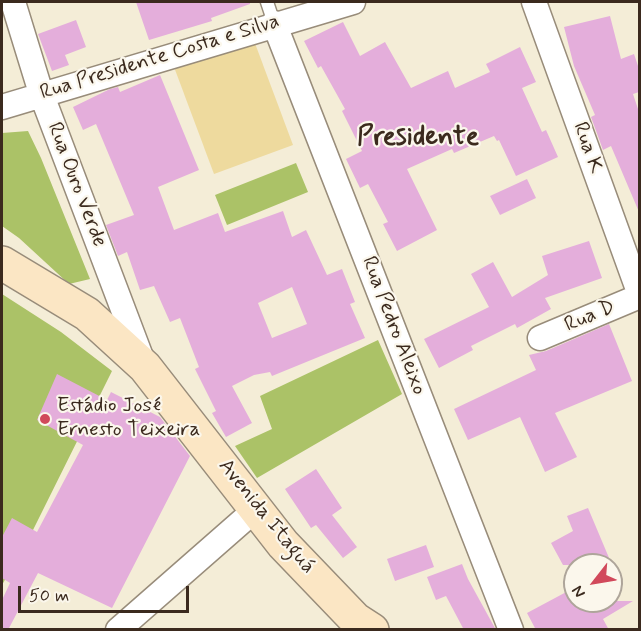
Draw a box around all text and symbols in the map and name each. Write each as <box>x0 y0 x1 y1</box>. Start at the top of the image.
street label: Rua Presidente Costa e Silva <box>37 10 283 106</box>
street label: Rua Ouro Verde <box>41 119 111 251</box>
street label: Rua K <box>566 119 608 177</box>
district label: Presidente <box>357 122 479 154</box>
street label: Rua Pedro Aleixo <box>355 253 431 399</box>
street label: Rua D <box>561 295 619 339</box>
place label: Estádio José Ernesto Teixeira <box>57 394 200 444</box>
marker: Estádio José Ernesto Teixeira <box>38 412 52 426</box>
street label: Avenida Itaguá <box>212 455 320 579</box>
north arrow <box>563 553 623 613</box>
scale bar <box>21 574 192 612</box>
text: N <box>567 582 591 601</box>
text: 50 m <box>29 584 69 608</box>

